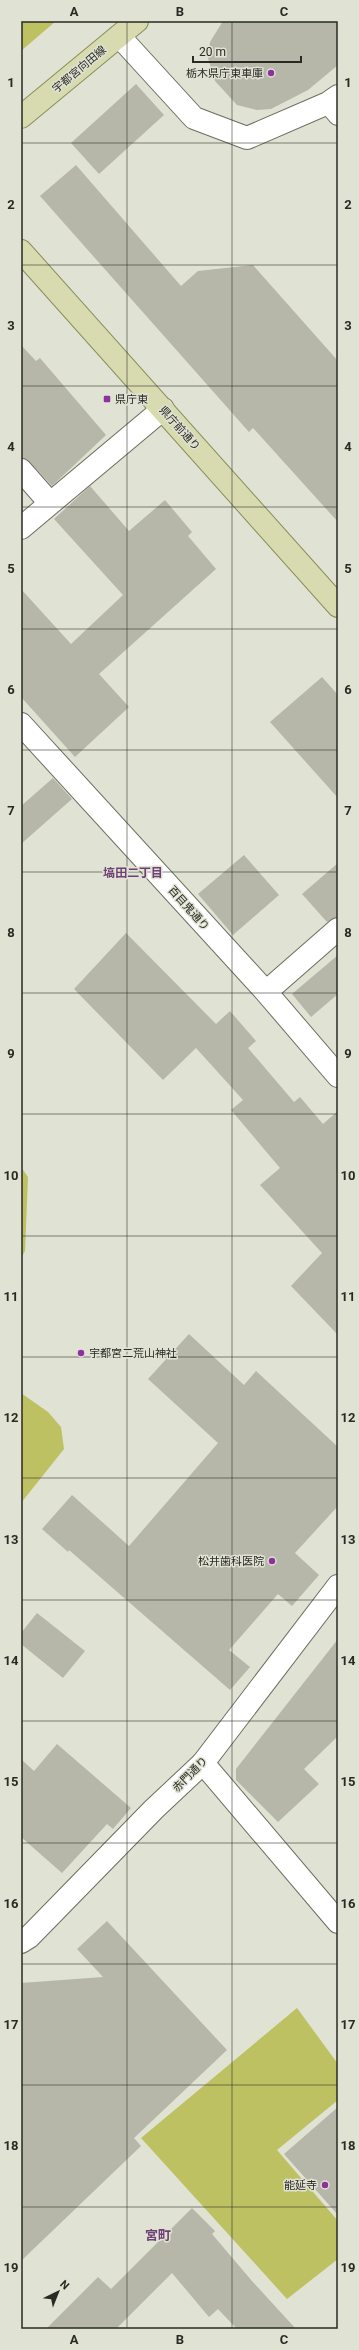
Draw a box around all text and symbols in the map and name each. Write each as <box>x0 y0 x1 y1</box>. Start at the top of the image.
text: A <box>70 4 79 19</box>
text: B <box>176 4 184 19</box>
text: C <box>280 4 289 19</box>
scale bar <box>193 38 301 64</box>
street label: 宇都宮向田線 <box>50 43 109 96</box>
text: 20 m <box>199 45 226 59</box>
place label: 栃木県庁東車庫 <box>186 67 263 80</box>
marker: 栃木県庁東車庫 <box>266 68 276 78</box>
text: 1 <box>7 75 15 90</box>
text: 1 <box>344 75 352 90</box>
text: 2 <box>7 197 15 212</box>
text: 2 <box>344 197 352 212</box>
text: 3 <box>7 318 15 333</box>
text: 3 <box>344 318 352 333</box>
place label: 県庁東 <box>115 393 148 406</box>
marker: 県庁東 <box>102 394 112 404</box>
street label: 県庁前通り <box>156 404 203 453</box>
text: 4 <box>7 439 15 454</box>
text: 4 <box>344 439 352 454</box>
text: 5 <box>7 561 15 576</box>
text: 5 <box>344 561 352 576</box>
text: 6 <box>7 682 15 697</box>
text: 6 <box>344 682 352 697</box>
text: 7 <box>7 803 15 818</box>
text: 7 <box>344 803 352 818</box>
district label: 塙田二丁目 <box>103 866 163 880</box>
street label: 百目鬼通り <box>165 884 212 933</box>
text: 8 <box>7 925 15 940</box>
text: 8 <box>344 925 352 940</box>
text: 9 <box>7 1046 15 1061</box>
text: 9 <box>344 1046 352 1061</box>
text: 10 <box>4 1168 18 1183</box>
text: 10 <box>341 1168 355 1183</box>
text: 11 <box>4 1289 18 1304</box>
text: 11 <box>341 1289 355 1304</box>
place label: 宇都宮二荒山神社 <box>89 1347 177 1360</box>
marker: 宇都宮二荒山神社 <box>76 1348 86 1358</box>
text: 12 <box>4 1410 18 1425</box>
text: 12 <box>341 1410 355 1425</box>
text: 13 <box>4 1532 18 1547</box>
text: 13 <box>341 1532 355 1547</box>
place label: 松井歯科医院 <box>198 1555 264 1568</box>
marker: 松井歯科医院 <box>267 1556 277 1566</box>
text: 14 <box>4 1653 19 1668</box>
text: 14 <box>341 1653 356 1668</box>
street label: 赤門通り <box>170 1754 211 1795</box>
text: 15 <box>4 1774 18 1789</box>
text: 15 <box>341 1774 355 1789</box>
text: 16 <box>4 1896 19 1911</box>
text: 16 <box>341 1896 356 1911</box>
text: 17 <box>4 2017 18 2032</box>
text: 17 <box>341 2017 355 2032</box>
text: 18 <box>4 2138 18 2153</box>
text: 18 <box>341 2138 355 2153</box>
place label: 能延寺 <box>284 2179 317 2192</box>
marker: 能延寺 <box>320 2180 330 2190</box>
district label: 宮町 <box>145 2228 171 2243</box>
text: 19 <box>4 2260 18 2275</box>
text: 19 <box>341 2260 355 2275</box>
north arrow <box>38 2272 78 2312</box>
text: N <box>57 2278 72 2293</box>
text: A <box>70 2332 79 2347</box>
text: B <box>176 2332 184 2347</box>
text: C <box>280 2332 289 2347</box>

